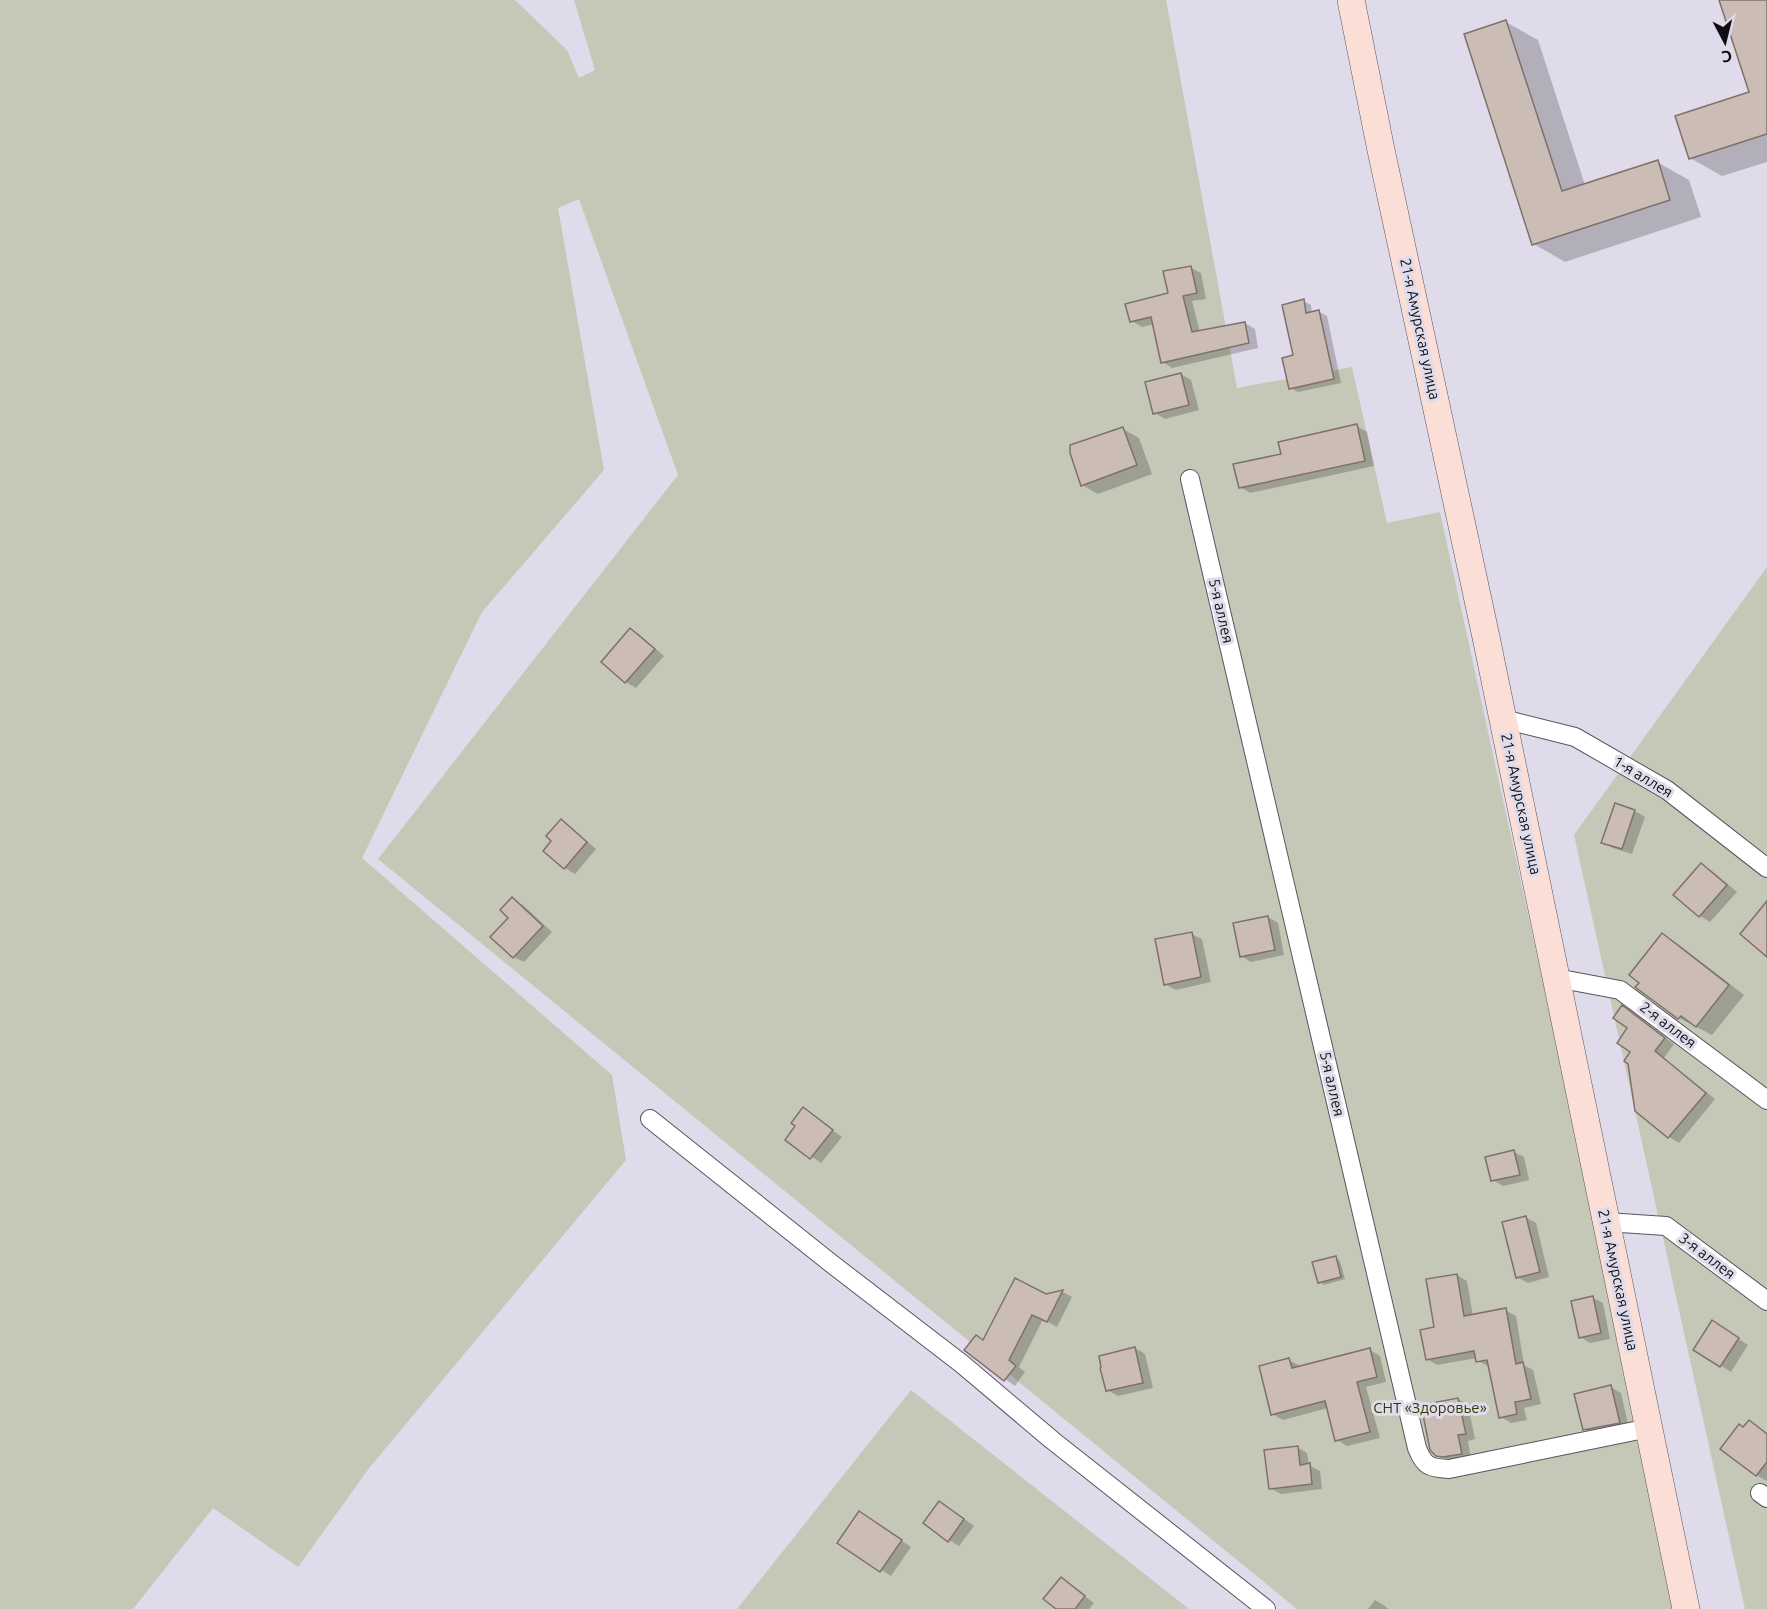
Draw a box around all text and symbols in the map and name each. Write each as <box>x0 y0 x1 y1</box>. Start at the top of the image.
north arrow <box>1695 12 1755 72</box>
text: С <box>1721 47 1733 66</box>
street label: 21-я Амурская улица <box>1397 257 1444 401</box>
street label: 5-я аллея <box>1206 577 1237 645</box>
street label: 21-я Амурская улица <box>1498 732 1545 876</box>
street label: 1-я аллея <box>1611 752 1676 801</box>
street label: 2-я аллея <box>1637 998 1700 1051</box>
street label: 5-я аллея <box>1317 1050 1348 1118</box>
street label: 21-я Амурская улица <box>1595 1208 1642 1352</box>
street label: 3-я аллея <box>1676 1229 1739 1282</box>
park label: СНТ «Здоровье» <box>1373 1399 1487 1416</box>

